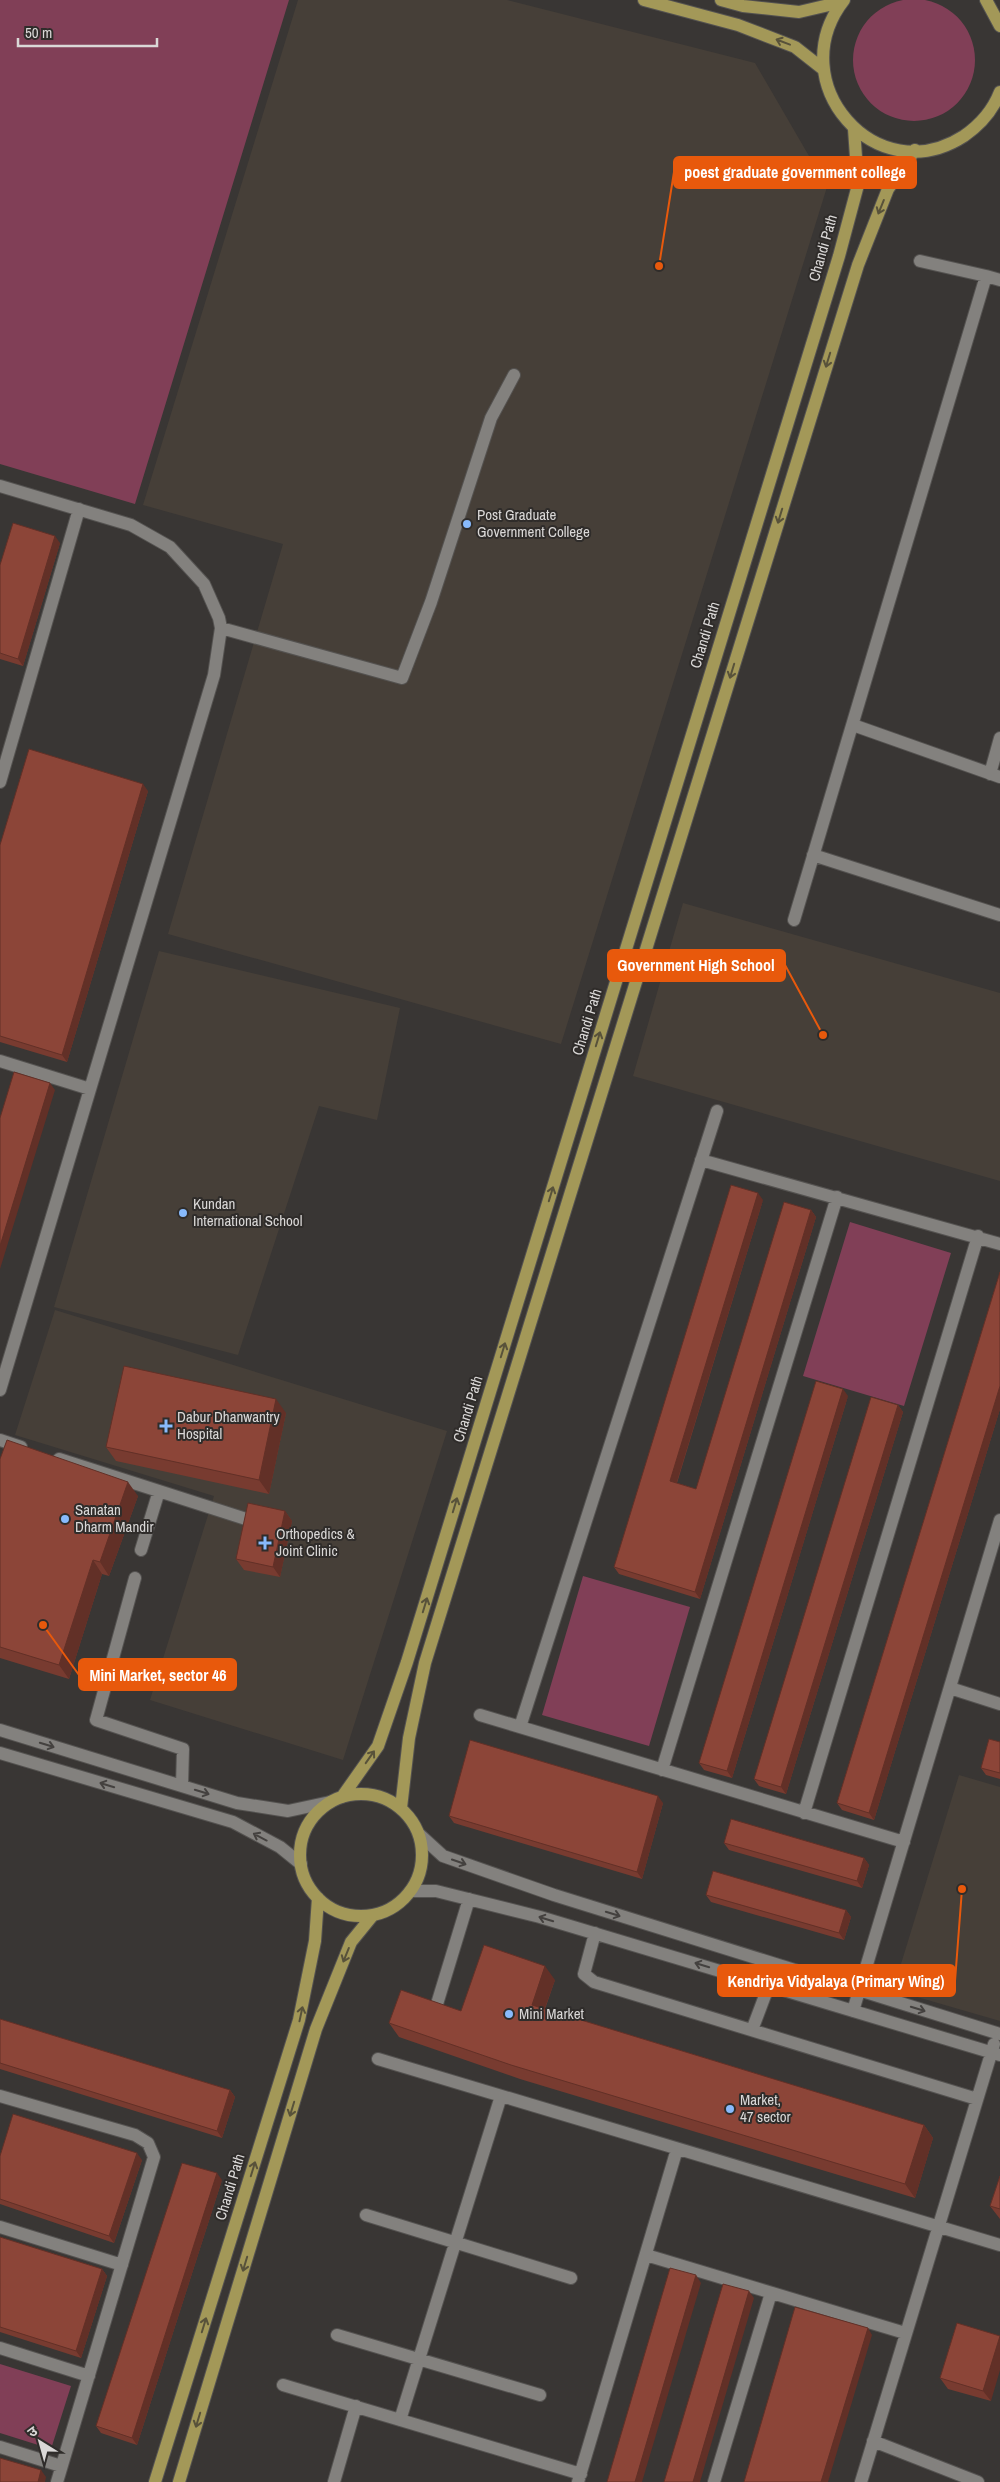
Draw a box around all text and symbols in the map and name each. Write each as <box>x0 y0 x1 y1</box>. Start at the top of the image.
scale bar <box>18 15 156 47</box>
text: 50 m <box>25 22 52 43</box>
one-way arrow <box>776 37 791 46</box>
callout: poest graduate government college <box>674 157 916 188</box>
text: poest graduate government college <box>684 161 906 183</box>
one-way arrow <box>876 199 886 214</box>
street label: Chandi Path <box>803 212 842 284</box>
one-way arrow <box>823 352 833 368</box>
place label: Post Graduate Government College <box>477 504 590 542</box>
one-way arrow <box>775 507 785 523</box>
marker: Post Graduate Government College <box>461 518 473 530</box>
street label: Chandi Path <box>684 599 725 671</box>
one-way arrow <box>727 663 737 679</box>
callout: Government High School <box>608 950 785 981</box>
text: Government High School <box>617 954 775 976</box>
street label: Chandi Path <box>566 986 607 1058</box>
one-way arrow <box>594 1031 604 1047</box>
one-way arrow <box>546 1187 556 1203</box>
place label: Kundan International School <box>193 1193 302 1231</box>
marker: Kundan International School <box>177 1207 189 1219</box>
one-way arrow <box>499 1342 508 1358</box>
street label: Chandi Path <box>447 1373 488 1445</box>
place label: Dabur Dhanwantry Hospital <box>177 1406 280 1444</box>
marker: Dabur Dhanwantry Hospital <box>159 1419 173 1433</box>
one-way arrow <box>451 1497 461 1513</box>
place label: Sanatan Dharm Mandir <box>75 1499 154 1537</box>
marker: Sanatan Dharm Mandir <box>59 1513 71 1525</box>
place label: Orthopedics & Joint Clinic <box>276 1523 355 1561</box>
marker: Orthopedics & Joint Clinic <box>258 1536 272 1550</box>
one-way arrow <box>420 1597 430 1613</box>
callout: Mini Market, sector 46 <box>79 1659 236 1690</box>
text: Mini Market, sector 46 <box>89 1664 227 1686</box>
one-way arrow <box>38 1740 54 1750</box>
one-way arrow <box>365 1750 375 1764</box>
one-way arrow <box>99 1779 115 1789</box>
one-way arrow <box>194 1788 210 1798</box>
one-way arrow <box>254 1831 268 1841</box>
one-way arrow <box>451 1858 466 1867</box>
one-way arrow <box>605 1909 621 1919</box>
one-way arrow <box>539 1913 555 1923</box>
one-way arrow <box>341 1947 350 1962</box>
one-way arrow <box>694 1960 710 1970</box>
callout: Kendriya Vidyalaya (Primary Wing) <box>718 1965 955 1996</box>
text: Kendriya Vidyalaya (Primary Wing) <box>728 1970 944 1992</box>
place label: Mini Market <box>519 2003 585 2024</box>
one-way arrow <box>910 2005 926 2014</box>
one-way arrow <box>296 2007 306 2023</box>
marker: Mini Market <box>503 2008 515 2020</box>
place label: Market, 47 sector <box>740 2089 791 2127</box>
one-way arrow <box>287 2100 297 2116</box>
marker: Market, 47 sector <box>724 2103 736 2115</box>
street label: Chandi Path <box>209 2151 250 2223</box>
one-way arrow <box>248 2162 258 2178</box>
one-way arrow <box>240 2256 250 2272</box>
one-way arrow <box>200 2317 210 2333</box>
one-way arrow <box>193 2411 203 2427</box>
north arrow <box>15 2417 65 2467</box>
text: उ <box>23 2421 42 2441</box>

